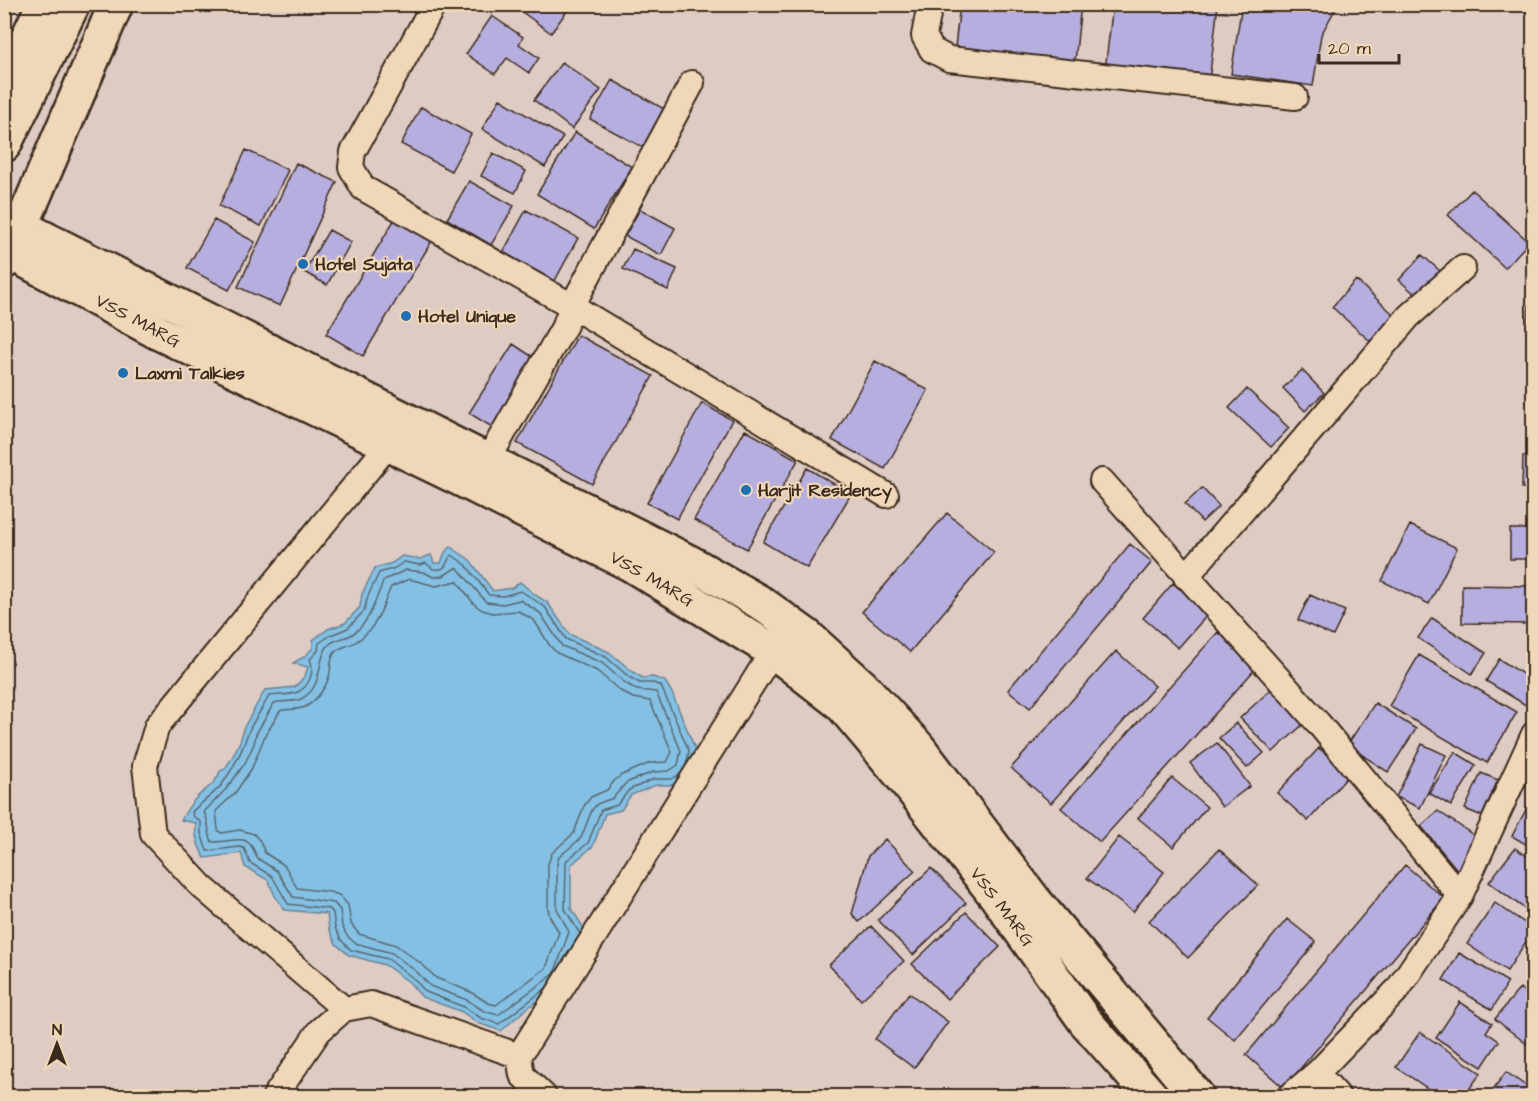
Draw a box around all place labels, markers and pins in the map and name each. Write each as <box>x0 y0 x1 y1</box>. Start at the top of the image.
place label: Hotel Sujata <box>315 252 413 277</box>
marker: Hotel Sujata <box>296 257 310 271</box>
place label: Hotel Unique <box>418 304 516 329</box>
marker: Hotel Unique <box>399 309 413 323</box>
place label: Laxmi Talkies <box>135 361 245 386</box>
marker: Laxmi Talkies <box>116 366 130 380</box>
place label: Harjit Residency <box>758 478 892 504</box>
marker: Harjit Residency <box>739 483 753 497</box>

